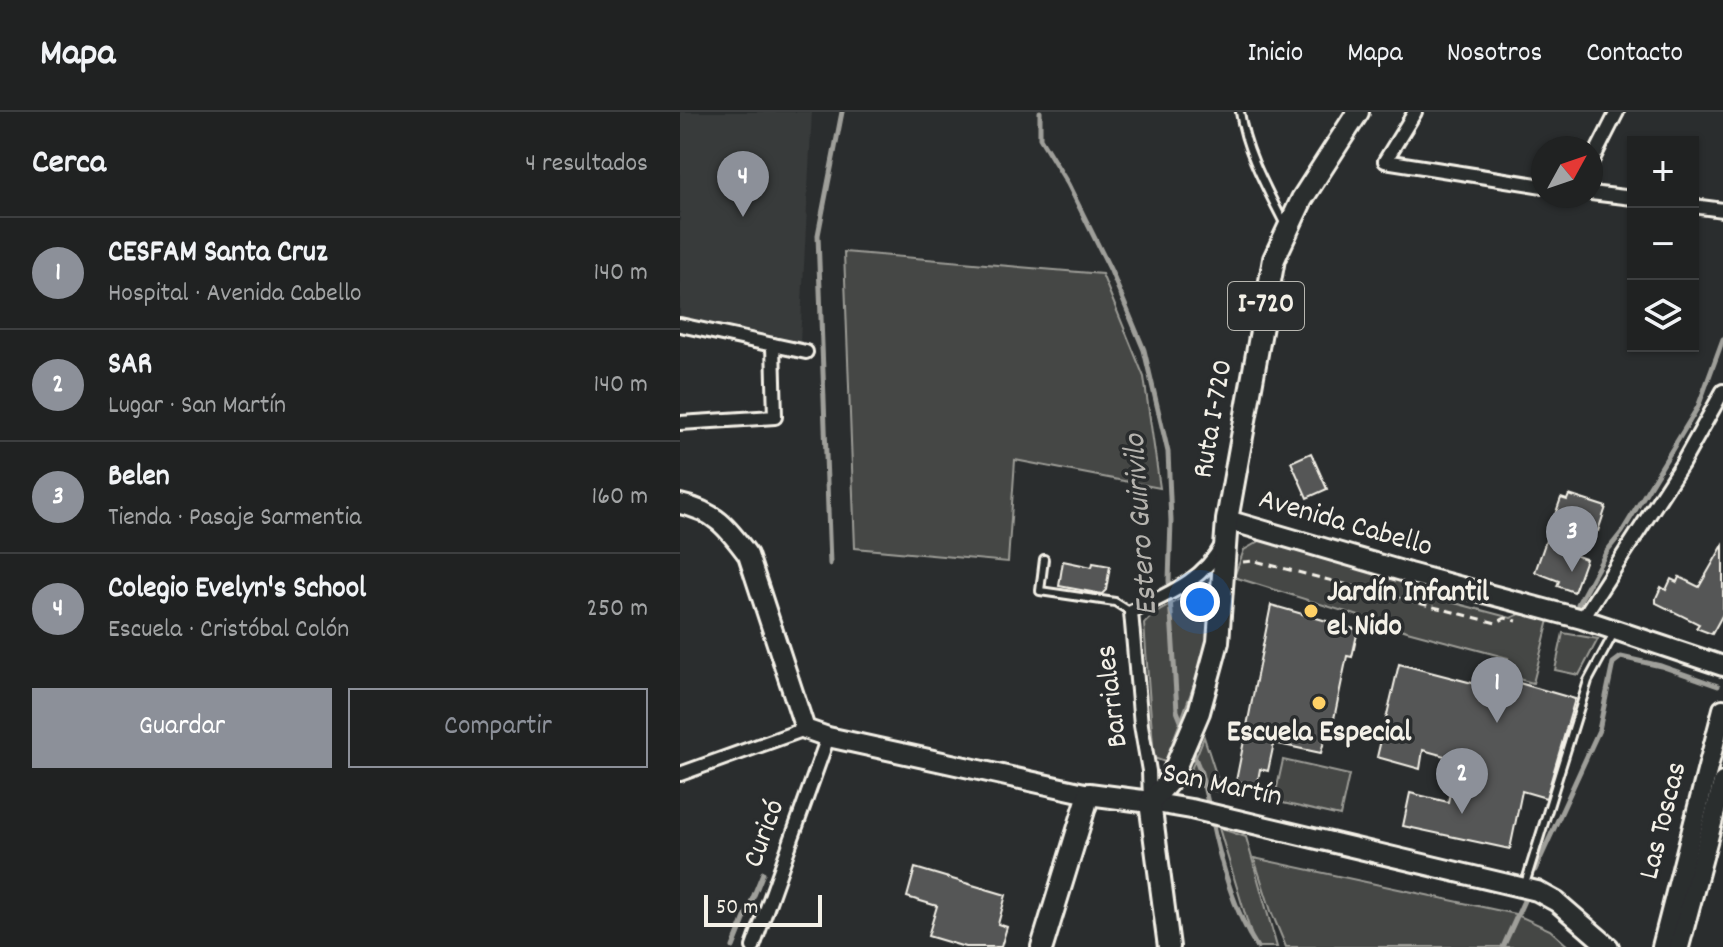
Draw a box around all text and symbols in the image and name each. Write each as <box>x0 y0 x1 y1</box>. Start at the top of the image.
text: Mapa <box>40 28 115 83</box>
text: Inicio <box>1248 35 1303 75</box>
text: Mapa <box>1347 35 1403 75</box>
text: Nosotros <box>1447 35 1542 75</box>
text: Contacto <box>1586 35 1683 75</box>
north arrow <box>1531 136 1603 208</box>
map controls <box>1627 136 1699 352</box>
button: + <box>1627 136 1699 208</box>
text: Cerca <box>32 140 106 189</box>
text: 4 resultados <box>525 146 648 183</box>
pin: 4 <box>717 151 769 217</box>
button: − <box>1627 208 1699 280</box>
text: CESFAM Santa Cruz <box>108 233 327 276</box>
text: 1 <box>55 255 61 292</box>
text: 140 m <box>594 255 648 292</box>
text: Hospital · Avenida Cabello <box>108 276 362 313</box>
button: layers <box>1627 280 1699 352</box>
road number: I-720 <box>1228 282 1304 330</box>
text: SAR <box>108 345 152 388</box>
street label: Ruta I-720 <box>1183 356 1247 482</box>
text: 2 <box>52 367 64 404</box>
text: 140 m <box>594 367 648 404</box>
text: Lugar · San Martín <box>108 388 286 425</box>
water label: Estero Guirivilo <box>1114 431 1172 617</box>
text: Belen <box>108 457 170 500</box>
text: 3 <box>52 479 64 516</box>
text: 160 m <box>592 479 648 516</box>
street label: Avenida Cabello <box>1253 480 1437 570</box>
text: Tienda · Pasaje Sarmentia <box>108 500 361 537</box>
pin: 3 <box>1546 506 1598 572</box>
text: Colegio Evelyn's School <box>108 569 366 612</box>
place label: Jardín Infantil el Nido <box>1327 573 1490 650</box>
your location <box>1180 582 1220 622</box>
text: 4 <box>53 591 63 628</box>
text: 250 m <box>587 591 648 628</box>
marker: Jardín Infantil el Nido <box>1302 602 1320 620</box>
text: Escuela · Cristóbal Colón <box>108 612 349 649</box>
street label: Barriales <box>1086 642 1142 750</box>
pin: 1 <box>1471 657 1523 723</box>
button: Guardar <box>32 688 332 768</box>
button: Compartir <box>348 688 648 768</box>
marker: Escuela Especial <box>1310 694 1328 712</box>
place label: Escuela Especial <box>1227 713 1412 756</box>
pin: 2 <box>1436 748 1488 814</box>
street label: San Martín <box>1158 753 1286 821</box>
street label: Las Toscas <box>1630 758 1700 884</box>
street label: Curicó <box>734 794 798 874</box>
scale bar <box>704 891 822 927</box>
text: 50 m <box>716 893 758 924</box>

